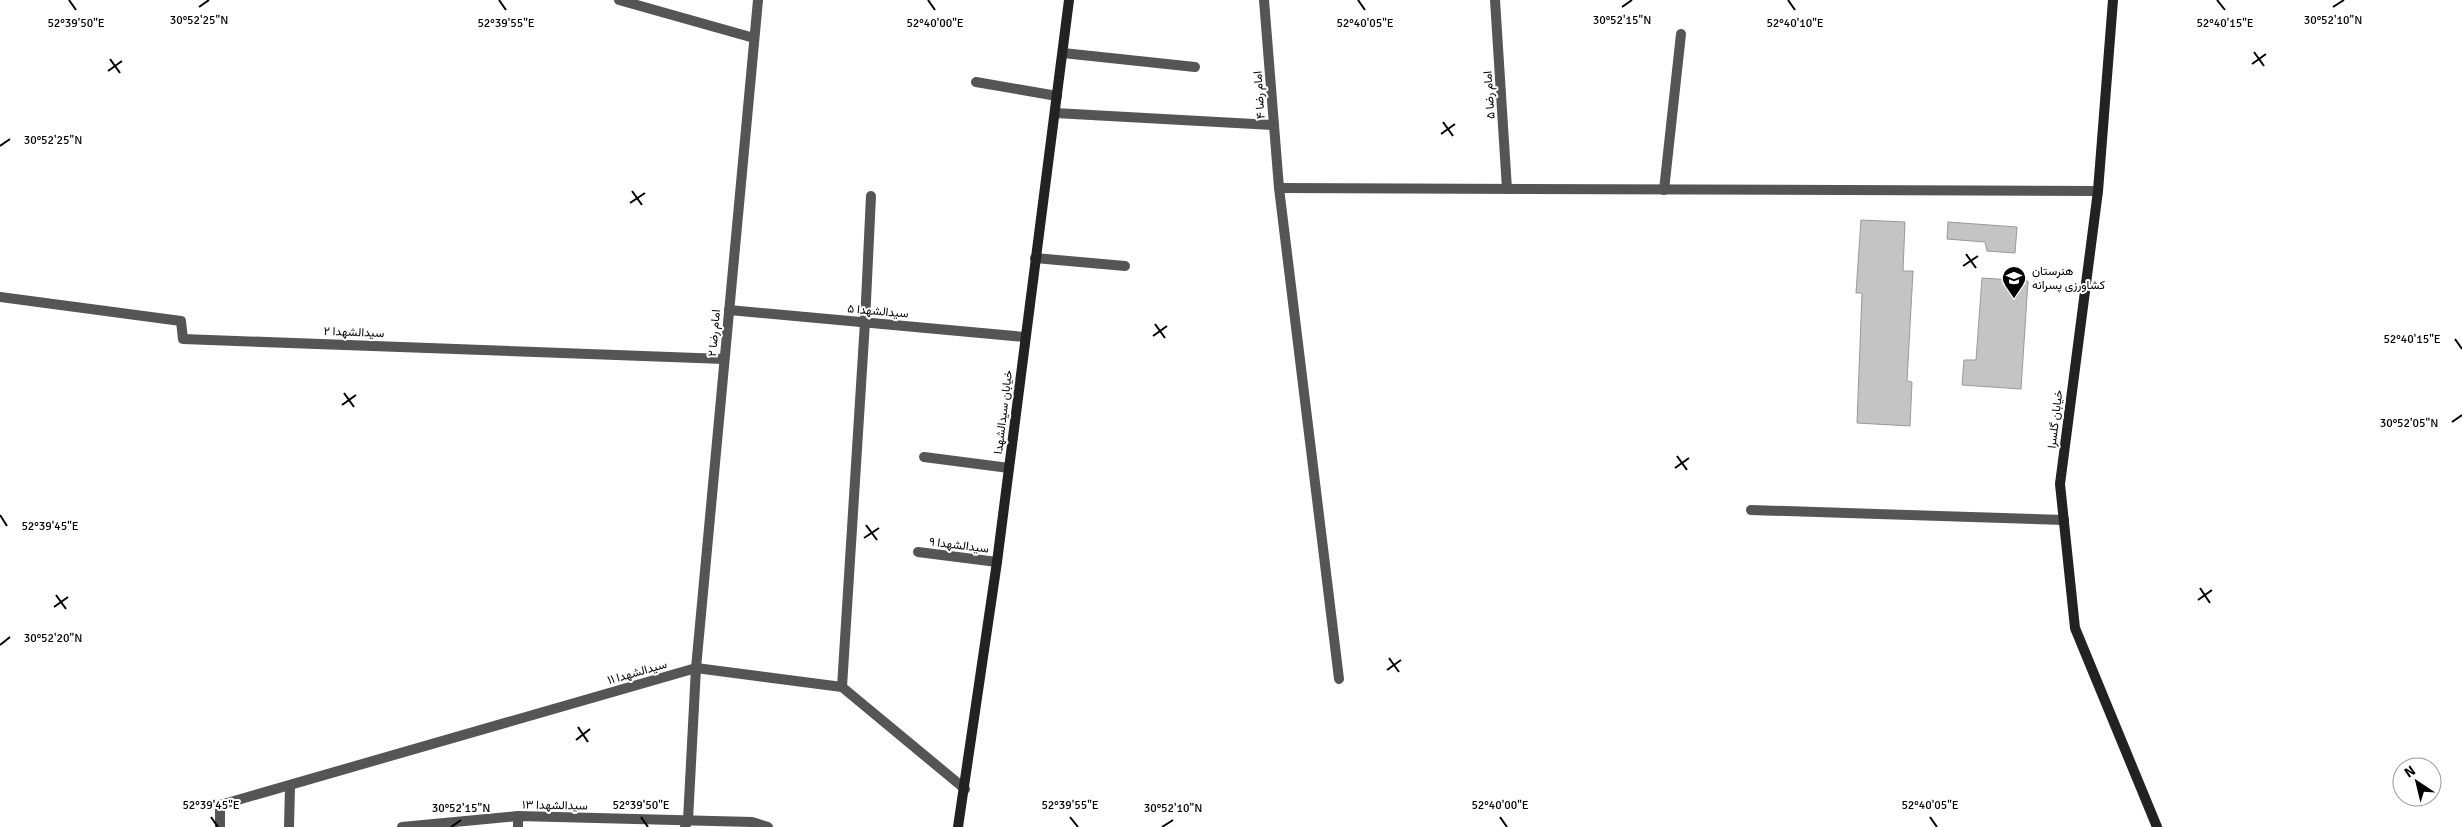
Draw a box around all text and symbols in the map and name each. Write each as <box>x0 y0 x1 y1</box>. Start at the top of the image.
text: 30°52'25"N <box>170 13 228 28</box>
text: 30°52'15"N <box>1593 13 1651 28</box>
text: 30°52'10"N <box>2304 13 2362 28</box>
text: 52°39'50"E <box>47 16 105 31</box>
text: 52°39'55"E <box>477 16 535 31</box>
text: 52°40'00"E <box>906 16 964 31</box>
text: 52°40'05"E <box>1336 16 1394 31</box>
text: 52°40'10"E <box>1766 16 1824 31</box>
text: 52°40'15"E <box>2196 16 2254 31</box>
street label: امام رضا ۵ <box>1480 70 1499 120</box>
street label: امام رضا ۴ <box>1250 71 1269 119</box>
text: 30°52'25"N <box>24 133 82 148</box>
place label: هنرستان کشاورزی پسرانه <box>2032 264 2105 293</box>
school or university icon: هنرستان کشاورزی پسرانه <box>2001 265 2027 299</box>
street label: سیدالشهدا ۵ <box>847 301 909 322</box>
street label: امام رضا ۲ <box>705 309 724 357</box>
street label: سیدالشهدا ۲ <box>323 324 385 341</box>
text: 52°40'15"E <box>2383 332 2441 347</box>
street label: خیابان سیدالشهدا <box>991 369 1016 455</box>
street label: خیابان گلسرا <box>2044 389 2067 449</box>
text: 30°52'05"N <box>2380 416 2438 431</box>
text: 52°39'45"E <box>21 519 79 534</box>
street label: سیدالشهدا ۹ <box>928 534 990 557</box>
text: 30°52'20"N <box>24 631 82 646</box>
street label: سیدالشهدا ۱۱ <box>606 657 669 688</box>
north arrow <box>2392 757 2442 807</box>
text: N <box>2401 762 2419 782</box>
street label: سیدالشهدا ۱۳ <box>522 797 588 814</box>
text: 52°39'45"E <box>182 798 240 813</box>
text: 52°39'50"E <box>612 798 670 813</box>
text: 52°39'55"E <box>1041 798 1099 813</box>
text: 52°40'00"E <box>1471 798 1529 813</box>
text: 52°40'05"E <box>1901 798 1959 813</box>
text: 30°52'15"N <box>432 801 490 816</box>
text: 30°52'10"N <box>1144 801 1202 816</box>

